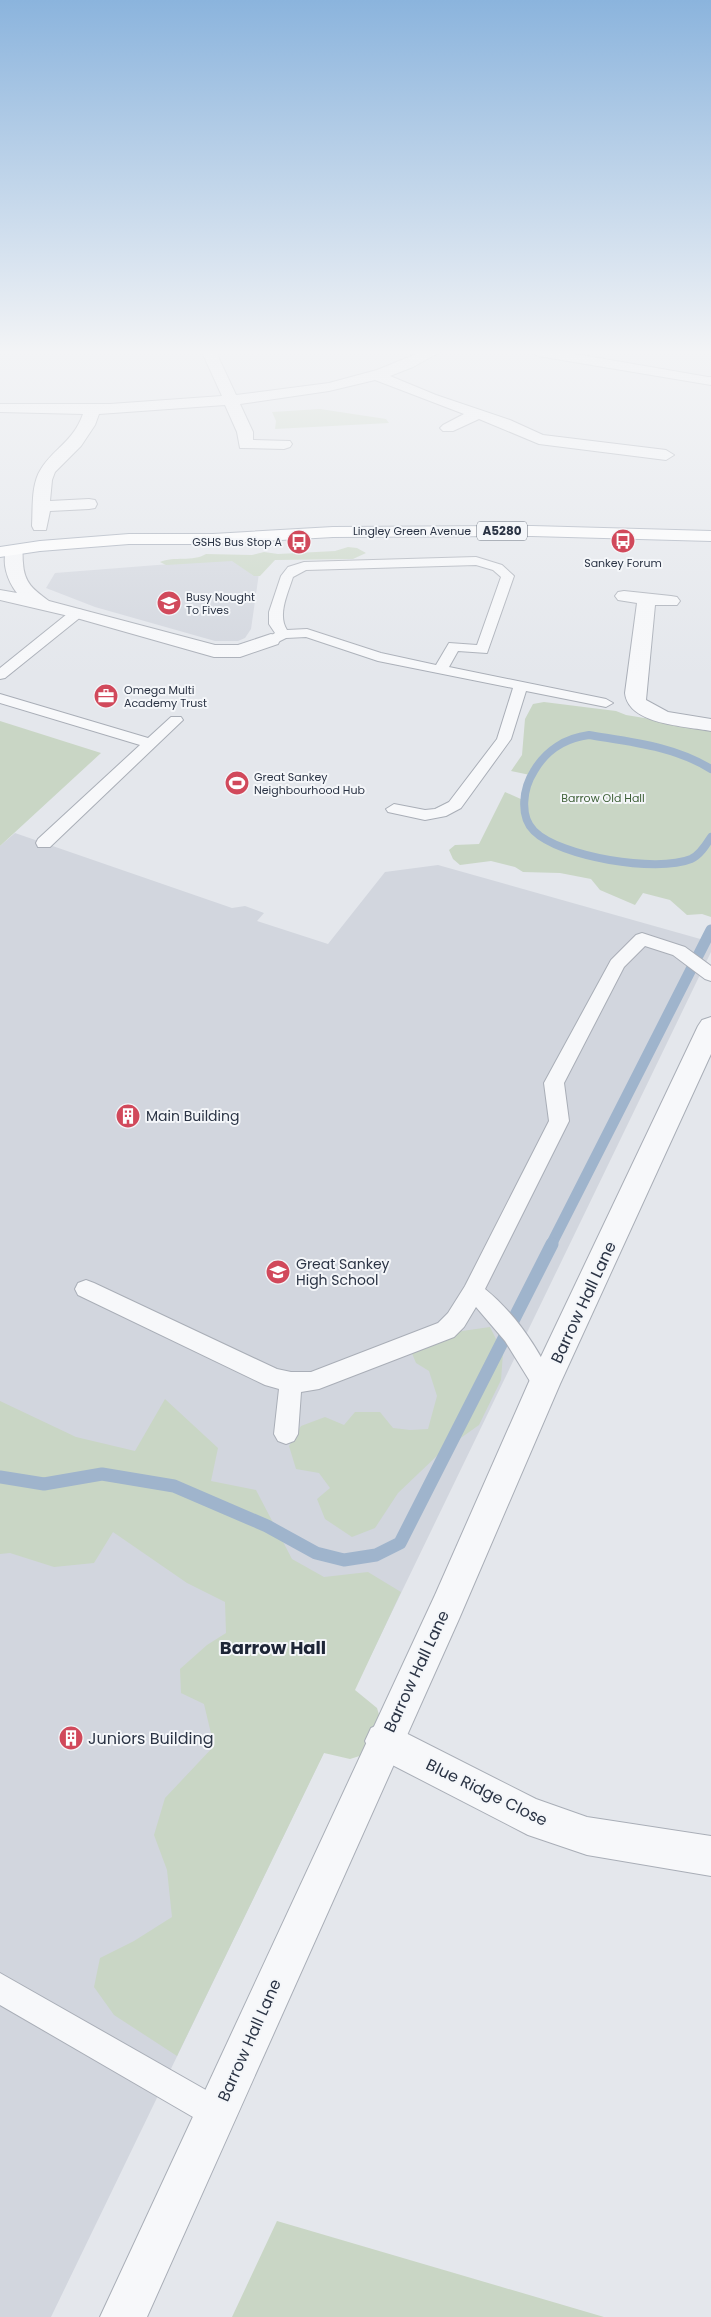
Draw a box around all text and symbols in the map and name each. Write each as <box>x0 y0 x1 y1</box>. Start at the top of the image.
road number: A5280 <box>477 522 527 540</box>
street label: Lingley Green Avenue <box>353 523 471 539</box>
bus stop icon: Sankey Forum <box>610 528 636 554</box>
bus stop icon: GSHS Bus Stop A <box>286 529 312 555</box>
place label: GSHS Bus Stop A <box>192 534 283 550</box>
place label: Sankey Forum <box>584 555 662 571</box>
place label: Busy Nought To Fives <box>186 589 255 618</box>
school or university icon: Busy Nought To Fives <box>156 590 182 616</box>
place label: Omega Multi Academy Trust <box>124 682 207 711</box>
office icon: Omega Multi Academy Trust <box>93 683 119 709</box>
place label: Great Sankey Neighbourhood Hub <box>254 769 365 798</box>
sports icon: Great Sankey Neighbourhood Hub <box>224 770 250 796</box>
park label: Barrow Old Hall <box>561 790 645 806</box>
building icon: Main Building <box>115 1103 141 1129</box>
place label: Main Building <box>146 1106 239 1126</box>
street label: Barrow Hall Lane <box>545 1237 622 1367</box>
place label: Great Sankey High School <box>296 1254 390 1290</box>
school or university icon: Great Sankey High School <box>265 1259 291 1285</box>
street label: Barrow Hall Lane <box>378 1606 455 1736</box>
district label: Barrow Hall <box>220 1635 326 1660</box>
building icon: Juniors Building <box>58 1725 84 1751</box>
place label: Juniors Building <box>88 1727 213 1750</box>
street label: Blue Ridge Close <box>422 1753 551 1832</box>
street label: Barrow Hall Lane <box>212 1975 287 2105</box>

